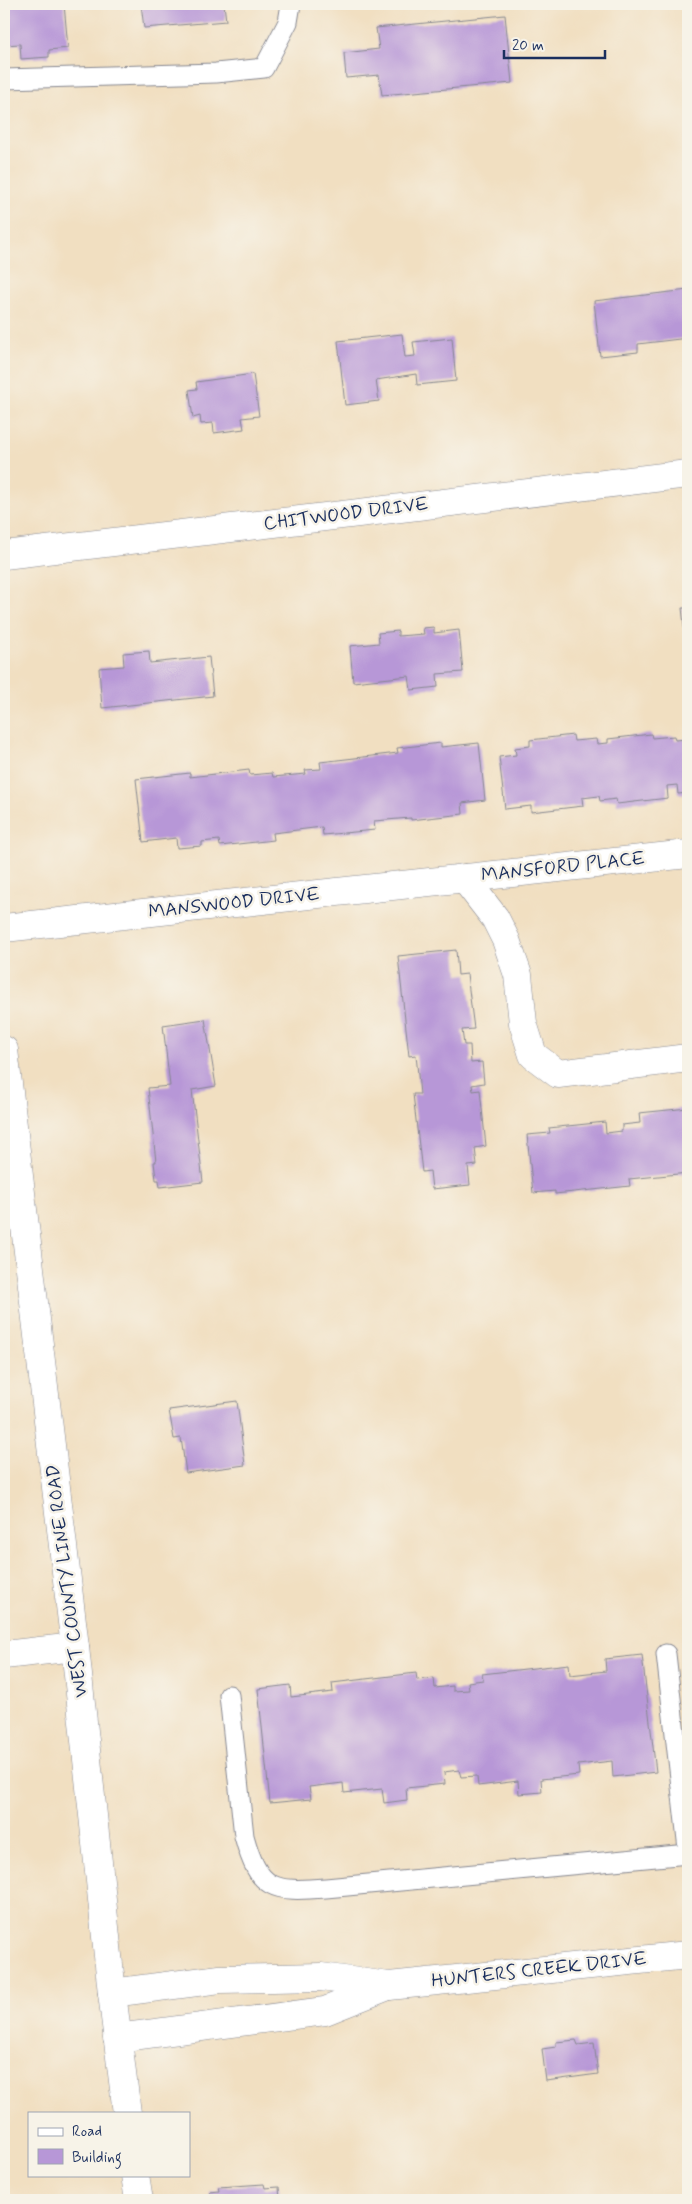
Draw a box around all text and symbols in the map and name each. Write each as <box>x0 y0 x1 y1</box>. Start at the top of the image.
scale bar <box>504 28 606 60</box>
text: 20 m <box>512 36 544 56</box>
street label: CHITWOOD DRIVE <box>262 491 430 537</box>
street label: MANSFORD PLACE <box>480 846 646 888</box>
street label: MANSWOOD DRIVE <box>147 882 321 924</box>
street label: WEST COUNTY LINE ROAD <box>40 1463 94 1699</box>
street label: HUNTERS CREEK DRIVE <box>430 1946 648 1994</box>
legend <box>28 2112 190 2176</box>
text: Road <box>72 2122 102 2142</box>
text: Building <box>72 2148 122 2169</box>

